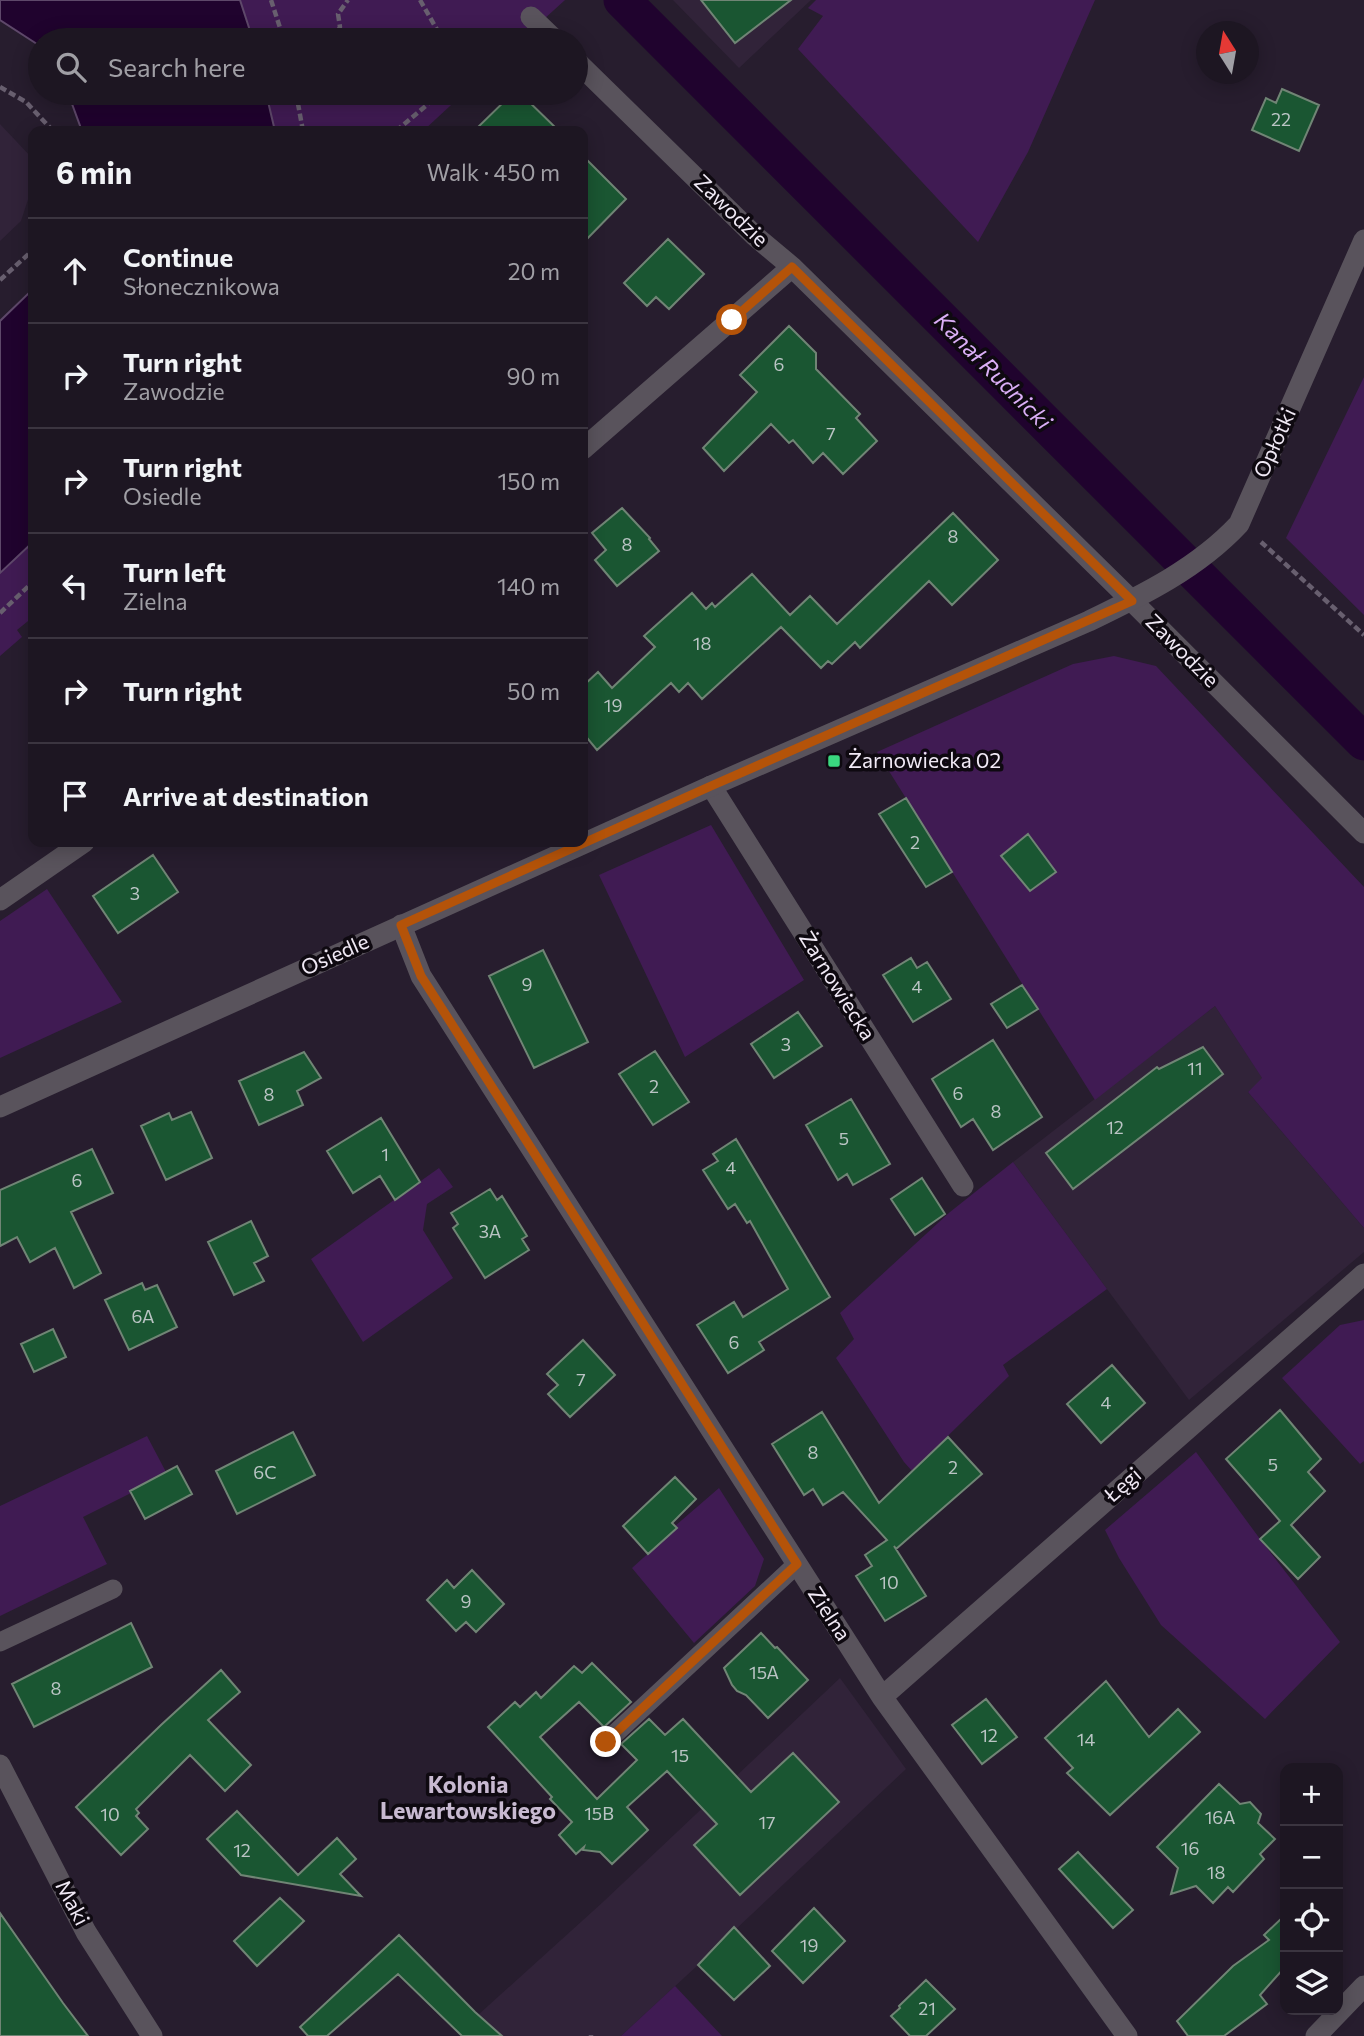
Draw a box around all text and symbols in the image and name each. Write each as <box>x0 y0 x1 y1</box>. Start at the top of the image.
north arrow <box>1196 21 1259 84</box>
search box <box>28 28 588 105</box>
icon: search <box>52 48 90 86</box>
text: Search here <box>108 51 246 82</box>
house number: 22 <box>1271 108 1291 130</box>
text: 6 min <box>56 153 132 190</box>
text: Walk · 450 m <box>427 158 560 186</box>
street label: Zawodzie <box>690 169 774 251</box>
text: Continue <box>123 241 233 272</box>
icon: ahead <box>56 252 94 290</box>
text: 20 m <box>508 257 560 285</box>
text: Słonecznikowa <box>123 272 280 300</box>
route start <box>716 304 747 335</box>
water label: Kanał Rudnicki <box>929 306 1059 435</box>
text: Turn right <box>123 346 242 377</box>
house number: 6 <box>774 353 784 375</box>
icon: right <box>56 357 94 395</box>
text: 90 m <box>507 362 560 390</box>
text: Zawodzie <box>123 377 225 405</box>
street label: Opłotki <box>1247 404 1300 481</box>
house number: 7 <box>826 422 836 444</box>
text: Turn right <box>123 451 242 482</box>
icon: right <box>56 462 94 500</box>
text: 150 m <box>497 467 560 495</box>
text: Osiedle <box>123 482 202 510</box>
house number: 8 <box>948 525 959 547</box>
house number: 8 <box>622 533 633 555</box>
text: Turn left <box>123 556 226 587</box>
icon: left <box>56 567 94 605</box>
text: 140 m <box>497 572 560 600</box>
text: Zielna <box>123 587 188 615</box>
street label: Zawodzie <box>1141 608 1225 692</box>
house number: 18 <box>693 632 711 654</box>
icon: right <box>56 672 94 710</box>
text: Turn right <box>123 675 242 706</box>
text: 50 m <box>507 677 560 705</box>
house number: 19 <box>604 694 622 716</box>
place label: Żarnowiecka 02 <box>848 747 1001 772</box>
marker: Żarnowiecka 02 <box>826 753 842 769</box>
icon: arrive <box>56 777 94 815</box>
text: Arrive at destination <box>123 780 369 811</box>
house number: 2 <box>910 831 920 853</box>
house number: 3 <box>130 882 140 904</box>
street label: Żarnowiecka <box>795 926 882 1044</box>
street label: Osiedle <box>297 928 372 980</box>
house number: 9 <box>522 973 532 995</box>
house number: 4 <box>912 975 923 997</box>
house number: 3 <box>781 1033 791 1055</box>
house number: 11 <box>1187 1057 1203 1079</box>
house number: 2 <box>649 1075 659 1097</box>
house number: 6 <box>953 1082 963 1104</box>
house number: 8 <box>264 1083 275 1105</box>
house number: 8 <box>991 1100 1002 1122</box>
house number: 12 <box>1106 1116 1124 1138</box>
house number: 5 <box>839 1127 849 1149</box>
house number: 1 <box>381 1143 389 1165</box>
house number: 4 <box>726 1156 737 1178</box>
house number: 6 <box>72 1169 82 1191</box>
house number: 3A <box>479 1220 501 1242</box>
house number: 6A <box>132 1305 154 1327</box>
house number: 6 <box>729 1331 739 1353</box>
house number: 7 <box>576 1368 586 1390</box>
house number: 4 <box>1101 1391 1112 1413</box>
house number: 8 <box>808 1441 819 1463</box>
house number: 5 <box>1268 1453 1278 1475</box>
house number: 2 <box>948 1456 958 1478</box>
house number: 6C <box>253 1461 277 1483</box>
street label: Łęgi <box>1098 1461 1145 1507</box>
house number: 10 <box>879 1571 899 1593</box>
street label: Zielna <box>804 1582 857 1645</box>
house number: 9 <box>461 1590 471 1612</box>
house number: 15A <box>749 1661 779 1683</box>
house number: 8 <box>51 1677 62 1699</box>
house number: 12 <box>980 1724 998 1746</box>
route end <box>590 1726 621 1757</box>
house number: 14 <box>1077 1728 1095 1750</box>
house number: 15 <box>671 1744 689 1766</box>
map controls <box>1280 1763 1343 2015</box>
button: + <box>1280 1763 1343 1826</box>
district label: Kolonia Lewartowskiego <box>380 1770 556 1824</box>
house number: 15B <box>584 1802 614 1824</box>
house number: 10 <box>100 1803 120 1825</box>
house number: 16A <box>1205 1806 1235 1828</box>
house number: 17 <box>758 1811 776 1833</box>
button: − <box>1280 1826 1343 1889</box>
house number: 16 <box>1181 1837 1199 1859</box>
house number: 12 <box>233 1839 251 1861</box>
house number: 18 <box>1207 1861 1225 1883</box>
street label: Maki <box>51 1875 96 1929</box>
button: locate <box>1280 1889 1343 1952</box>
house number: 19 <box>800 1934 818 1956</box>
button: layers <box>1280 1952 1343 2015</box>
house number: 21 <box>918 1997 936 2019</box>

